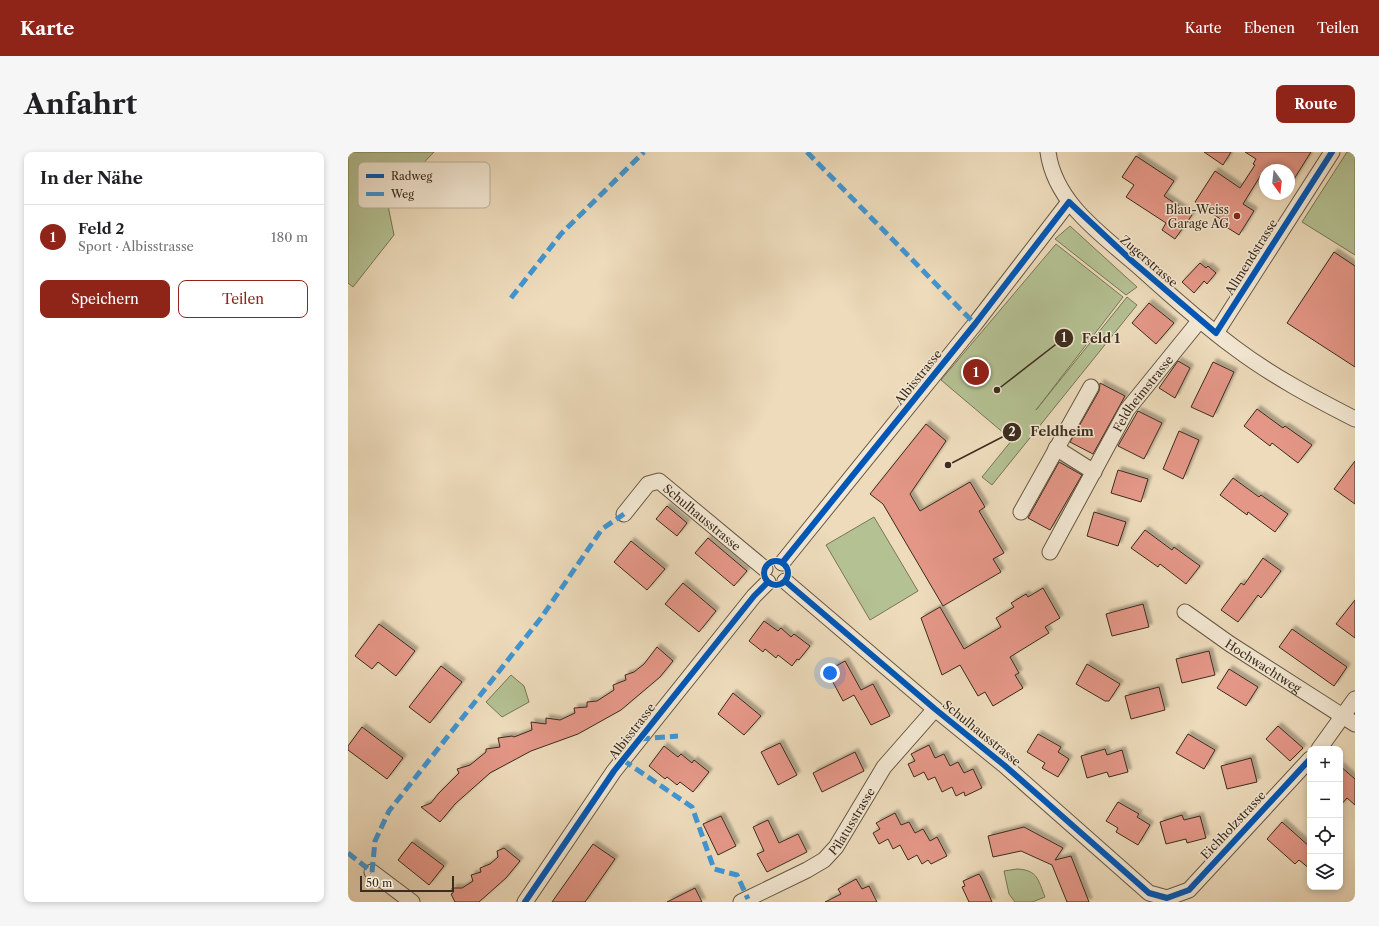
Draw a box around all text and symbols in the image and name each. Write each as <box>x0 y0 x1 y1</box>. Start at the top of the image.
text: Karte <box>20 17 74 40</box>
text: Karte <box>1185 19 1222 37</box>
text: Ebenen <box>1244 19 1295 37</box>
text: Teilen <box>1317 19 1359 37</box>
button: Route <box>1276 85 1355 123</box>
text: Anfahrt <box>24 87 137 121</box>
legend <box>358 162 490 208</box>
north arrow <box>1259 164 1295 200</box>
text: In der Nähe <box>40 168 143 188</box>
text: Radweg <box>391 169 432 183</box>
text: Weg <box>390 187 414 201</box>
place label: Blau-Weiss Garage AG <box>1166 202 1229 231</box>
marker: Blau-Weiss Garage AG <box>1232 211 1242 221</box>
street label: Allmendstrasse <box>1221 216 1280 299</box>
text: Feld 2 <box>78 219 124 238</box>
text: 1 <box>50 229 56 245</box>
text: 180 m <box>271 229 308 245</box>
street label: Zugerstrasse <box>1117 232 1181 290</box>
text: Sport · Albisstrasse <box>78 238 194 254</box>
button: Speichern <box>40 280 170 318</box>
button: Teilen <box>178 280 308 318</box>
callout: Feld 1 <box>1054 326 1128 351</box>
text: 1 <box>1061 330 1067 345</box>
text: Feld 1 <box>1082 330 1120 346</box>
street label: Albisstrasse <box>891 346 945 408</box>
street label: Feldheimstrasse <box>1109 352 1176 434</box>
pin: 1 <box>963 357 989 387</box>
callout: Feldheim <box>1002 419 1102 444</box>
text: Feldheim <box>1030 423 1094 439</box>
text: 2 <box>1008 424 1016 439</box>
street label: Schulhausstrasse <box>660 480 744 554</box>
street label: Hochwachtweg <box>1223 636 1305 696</box>
your location <box>820 663 840 683</box>
street label: Schulhausstrasse <box>940 697 1024 769</box>
street label: Albisstrasse <box>605 700 659 763</box>
map controls <box>1307 746 1343 890</box>
button: + <box>1307 746 1343 782</box>
button: − <box>1307 782 1343 818</box>
street label: Pilatusstrasse <box>825 784 878 858</box>
street label: Eichholzstrasse <box>1197 787 1269 862</box>
button: locate <box>1307 818 1343 854</box>
button: layers <box>1307 854 1343 890</box>
scale bar <box>360 874 454 893</box>
text: 50 m <box>366 876 392 890</box>

